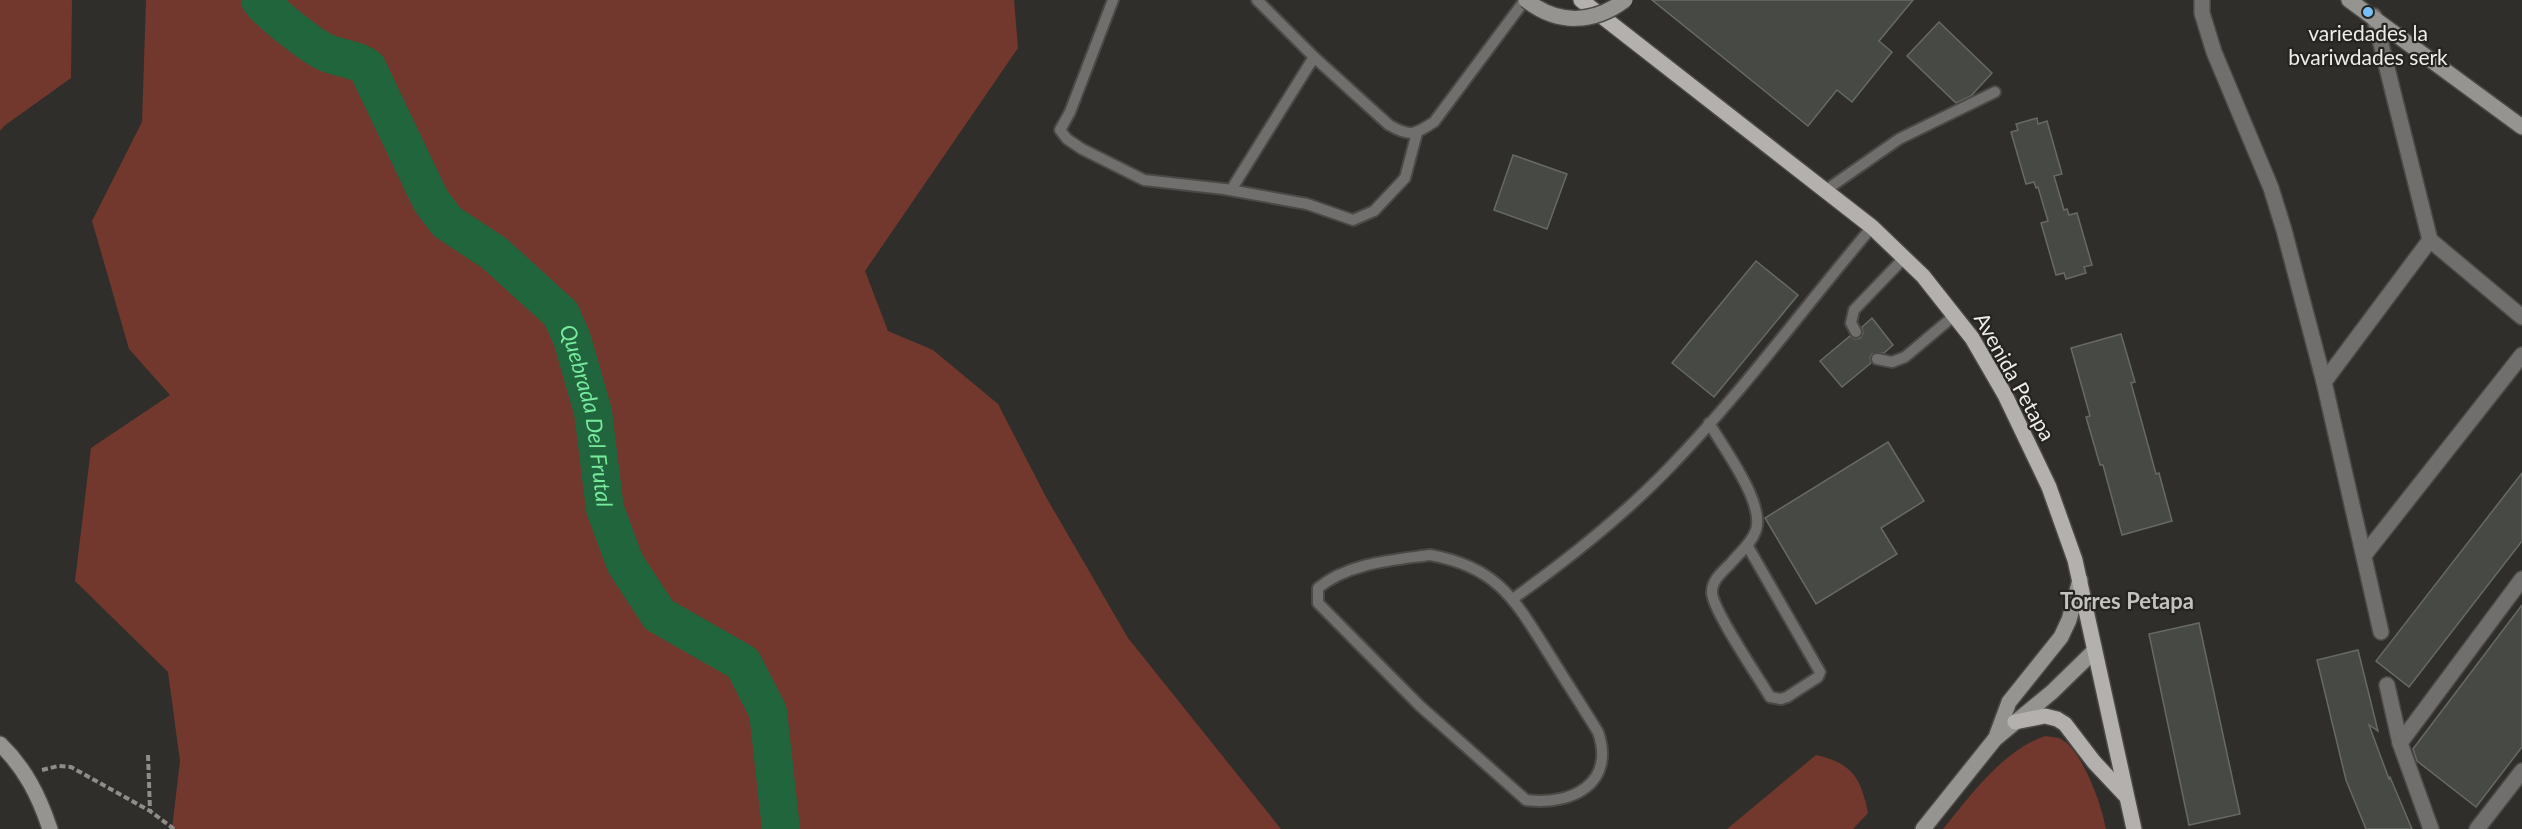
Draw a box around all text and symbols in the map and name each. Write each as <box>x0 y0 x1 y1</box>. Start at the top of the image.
marker: variedades la bvariwdades serk <box>2361 5 2375 19</box>
place label: variedades la bvariwdades serk <box>2288 20 2448 69</box>
street label: Avenida Petapa <box>1970 308 2061 445</box>
water label: Quebrada Del Frutal <box>554 320 619 508</box>
district label: Torres Petapa <box>2060 587 2194 614</box>

